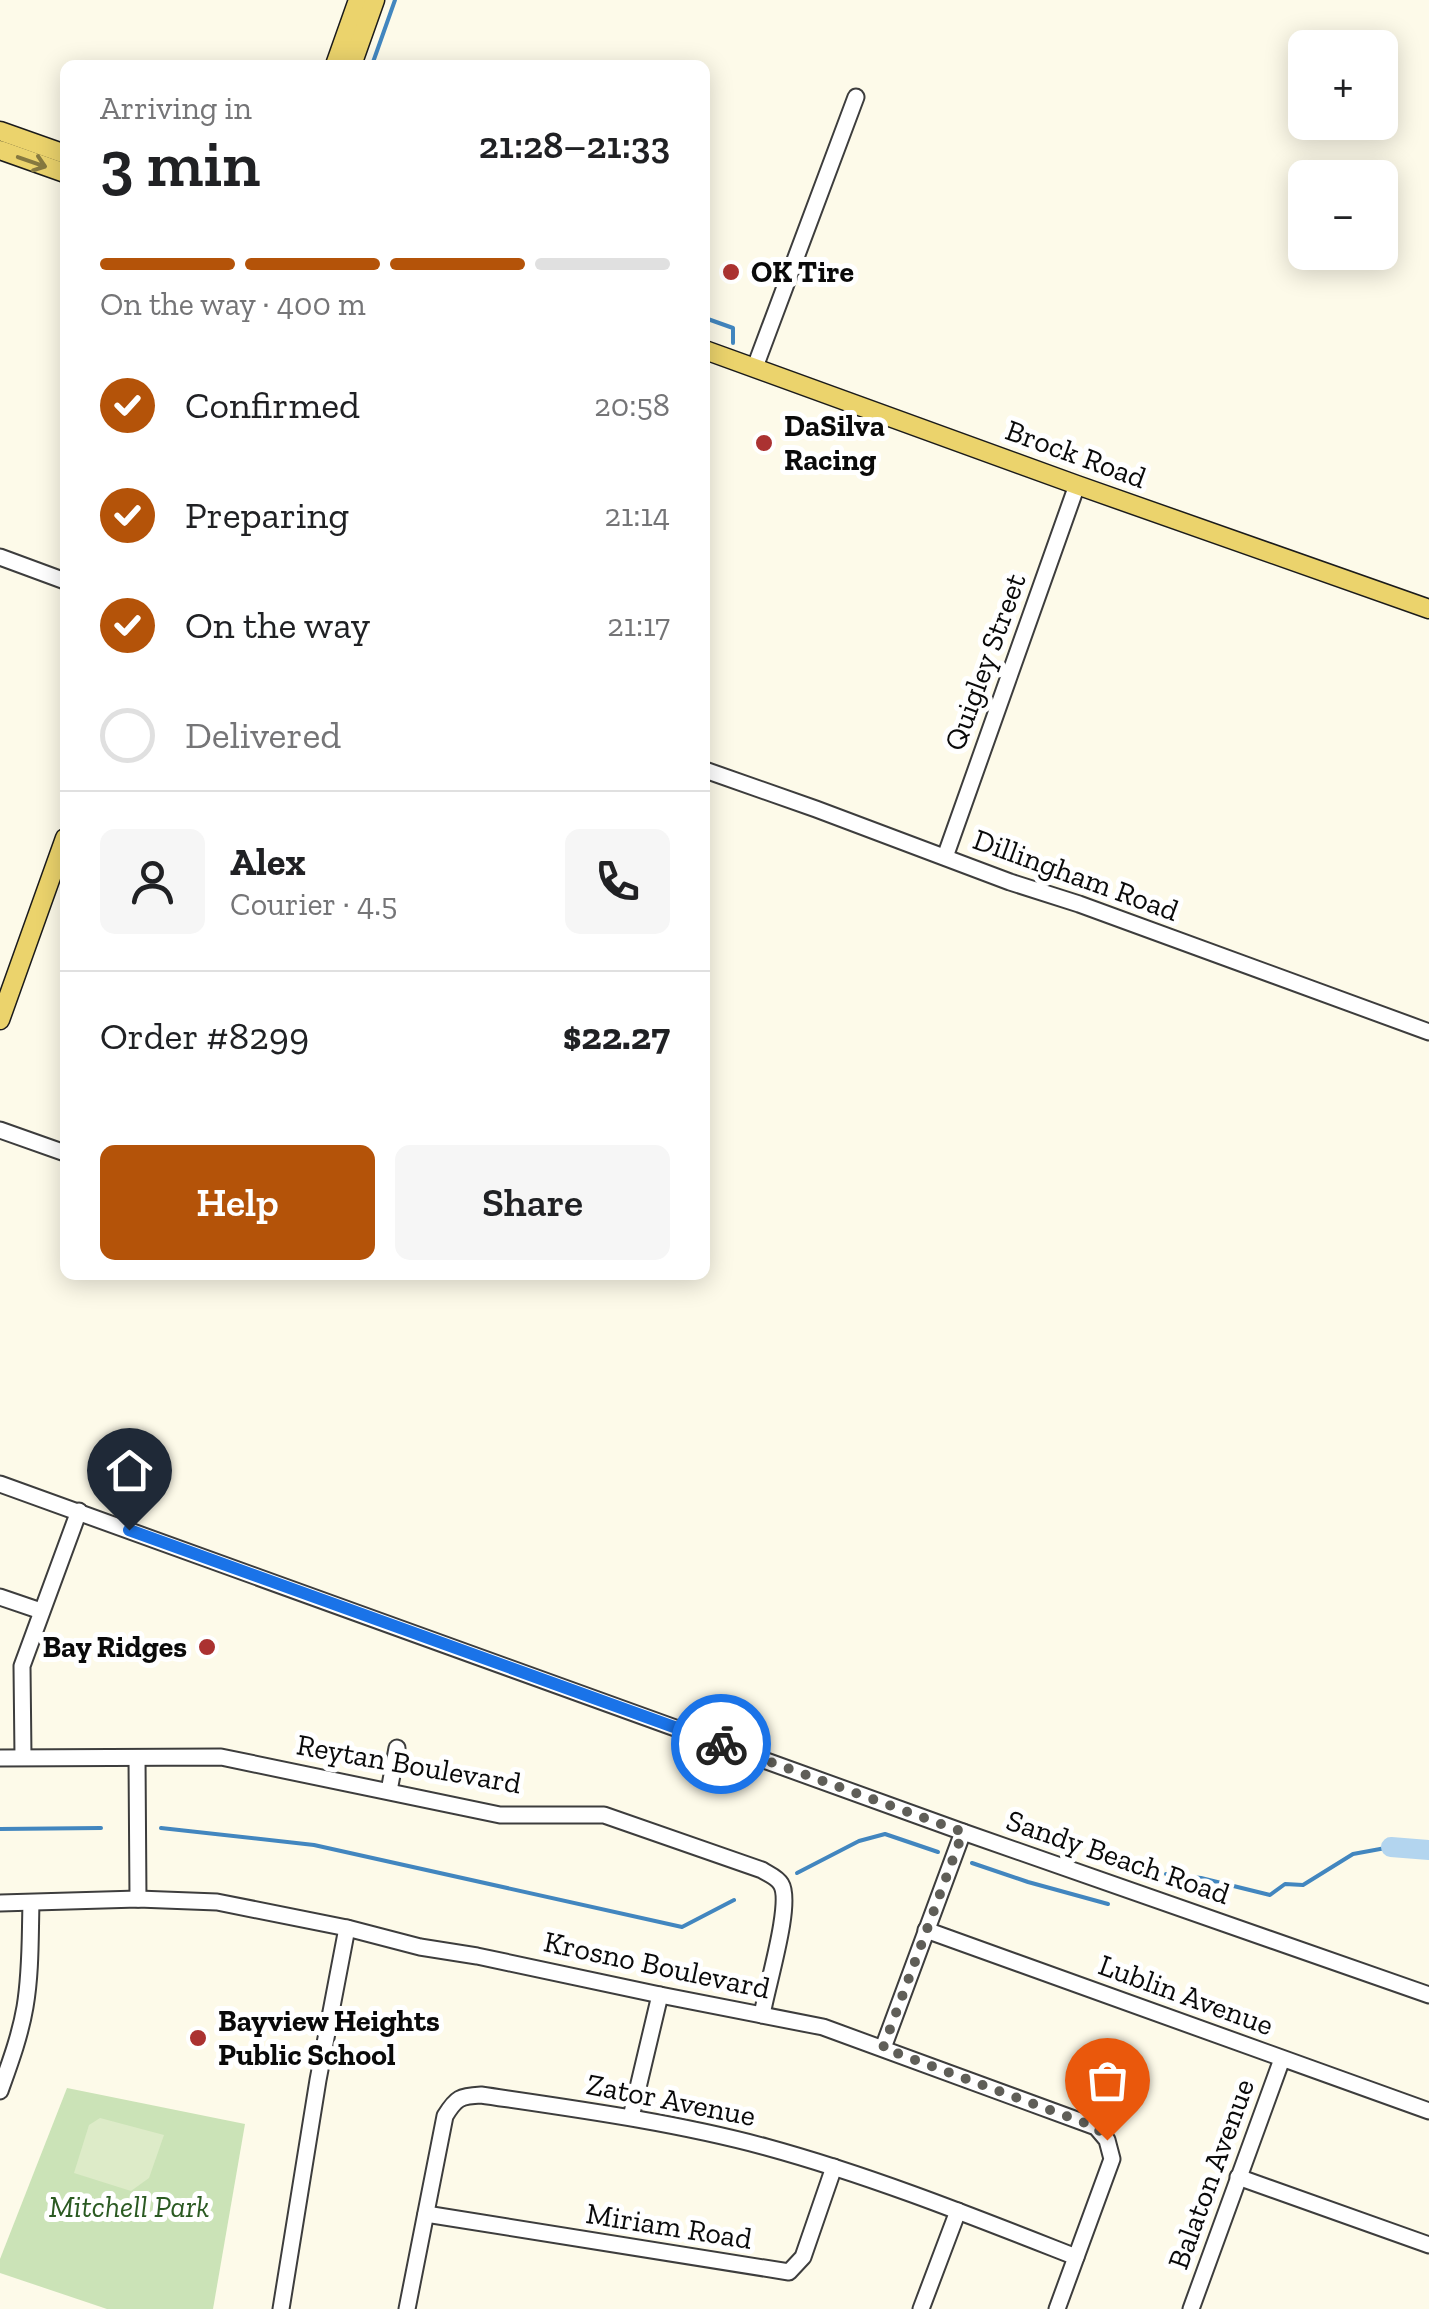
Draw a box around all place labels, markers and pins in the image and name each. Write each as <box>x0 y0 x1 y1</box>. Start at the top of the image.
place label: OK Tire <box>751 254 854 290</box>
marker: OK Tire <box>720 261 742 283</box>
place label: DaSilva Racing <box>784 408 885 478</box>
marker: DaSilva Racing <box>753 432 775 454</box>
pin <box>87 1428 172 1531</box>
place label: Bay Ridges <box>42 1629 187 1665</box>
marker: Bay Ridges <box>196 1636 218 1658</box>
place label: Bayview Heights Public School <box>218 2003 440 2073</box>
marker: Bayview Heights Public School <box>187 2027 209 2049</box>
pin <box>1065 2038 1150 2141</box>

